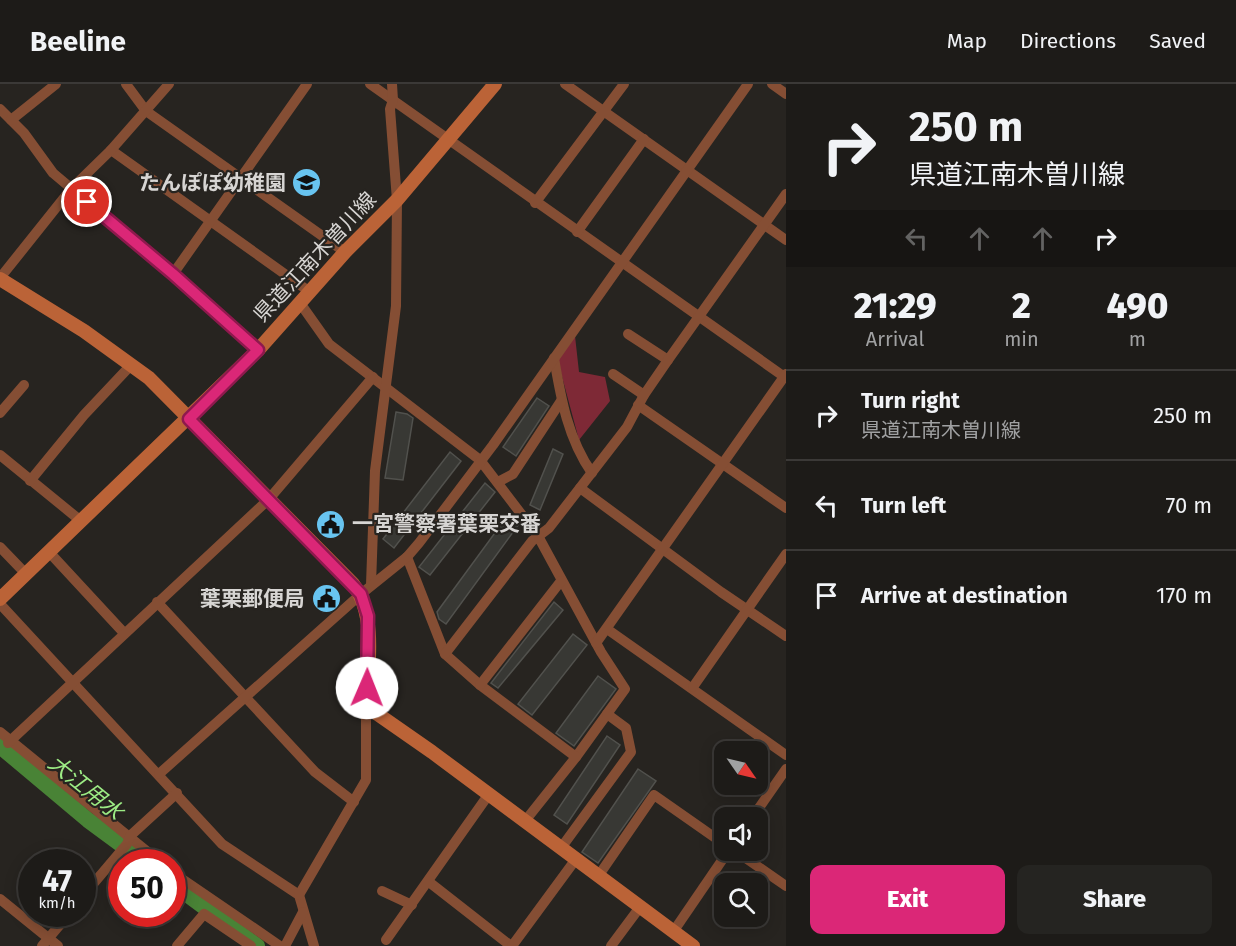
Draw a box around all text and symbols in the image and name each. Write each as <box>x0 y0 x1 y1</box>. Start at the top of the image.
text: Beeline <box>30 25 126 58</box>
text: Map <box>947 28 987 54</box>
text: Directions <box>1020 28 1116 54</box>
text: Saved <box>1149 28 1206 54</box>
text: 250 m <box>909 102 1023 152</box>
icon: right <box>810 108 888 186</box>
text: 県道江南木曽川線 <box>909 159 1125 191</box>
school or university icon: たんぽぽ幼稚園 <box>291 167 323 199</box>
place label: たんぽぽ幼稚園 <box>139 170 286 196</box>
pin <box>61 176 112 227</box>
icon: arrive <box>70 185 103 218</box>
street label: 県道江南木曽川線 <box>248 187 382 327</box>
icon: left <box>900 222 933 255</box>
icon: ahead <box>963 222 996 255</box>
icon: ahead <box>1026 222 1059 255</box>
icon: right <box>1089 222 1122 255</box>
text: 21:29 <box>854 284 936 328</box>
text: 2 <box>1012 284 1031 328</box>
text: 490 <box>1106 284 1168 328</box>
text: Arrival <box>866 327 924 351</box>
text: min <box>1004 327 1039 351</box>
text: m <box>1129 327 1146 351</box>
text: Turn right <box>861 387 960 414</box>
icon: right <box>810 399 843 432</box>
text: 250 m <box>1153 402 1212 429</box>
text: 県道江南木曽川線 <box>861 418 1021 442</box>
icon: left <box>810 489 843 522</box>
text: Turn left <box>861 492 946 519</box>
text: 70 m <box>1166 492 1212 519</box>
public building icon: 一宮警察署葉栗交番 <box>315 508 347 540</box>
place label: 一宮警察署葉栗交番 <box>352 511 541 537</box>
icon: arrive <box>810 579 843 612</box>
text: Arrive at destination <box>861 582 1068 609</box>
text: 170 m <box>1156 582 1212 609</box>
public building icon: 葉栗郵便局 <box>310 583 342 615</box>
place label: 葉栗郵便局 <box>200 586 305 612</box>
position arrow <box>335 656 399 720</box>
north arrow <box>714 741 768 795</box>
map controls <box>714 741 768 927</box>
water label: 大江用水 <box>43 749 130 827</box>
button: sound <box>714 807 768 861</box>
speed limit sign: 50 <box>108 849 186 927</box>
text: 47 <box>42 863 72 899</box>
button: Exit <box>810 865 1005 934</box>
button: Share <box>1017 865 1212 934</box>
button: search <box>714 873 768 927</box>
text: km/h <box>38 894 76 912</box>

